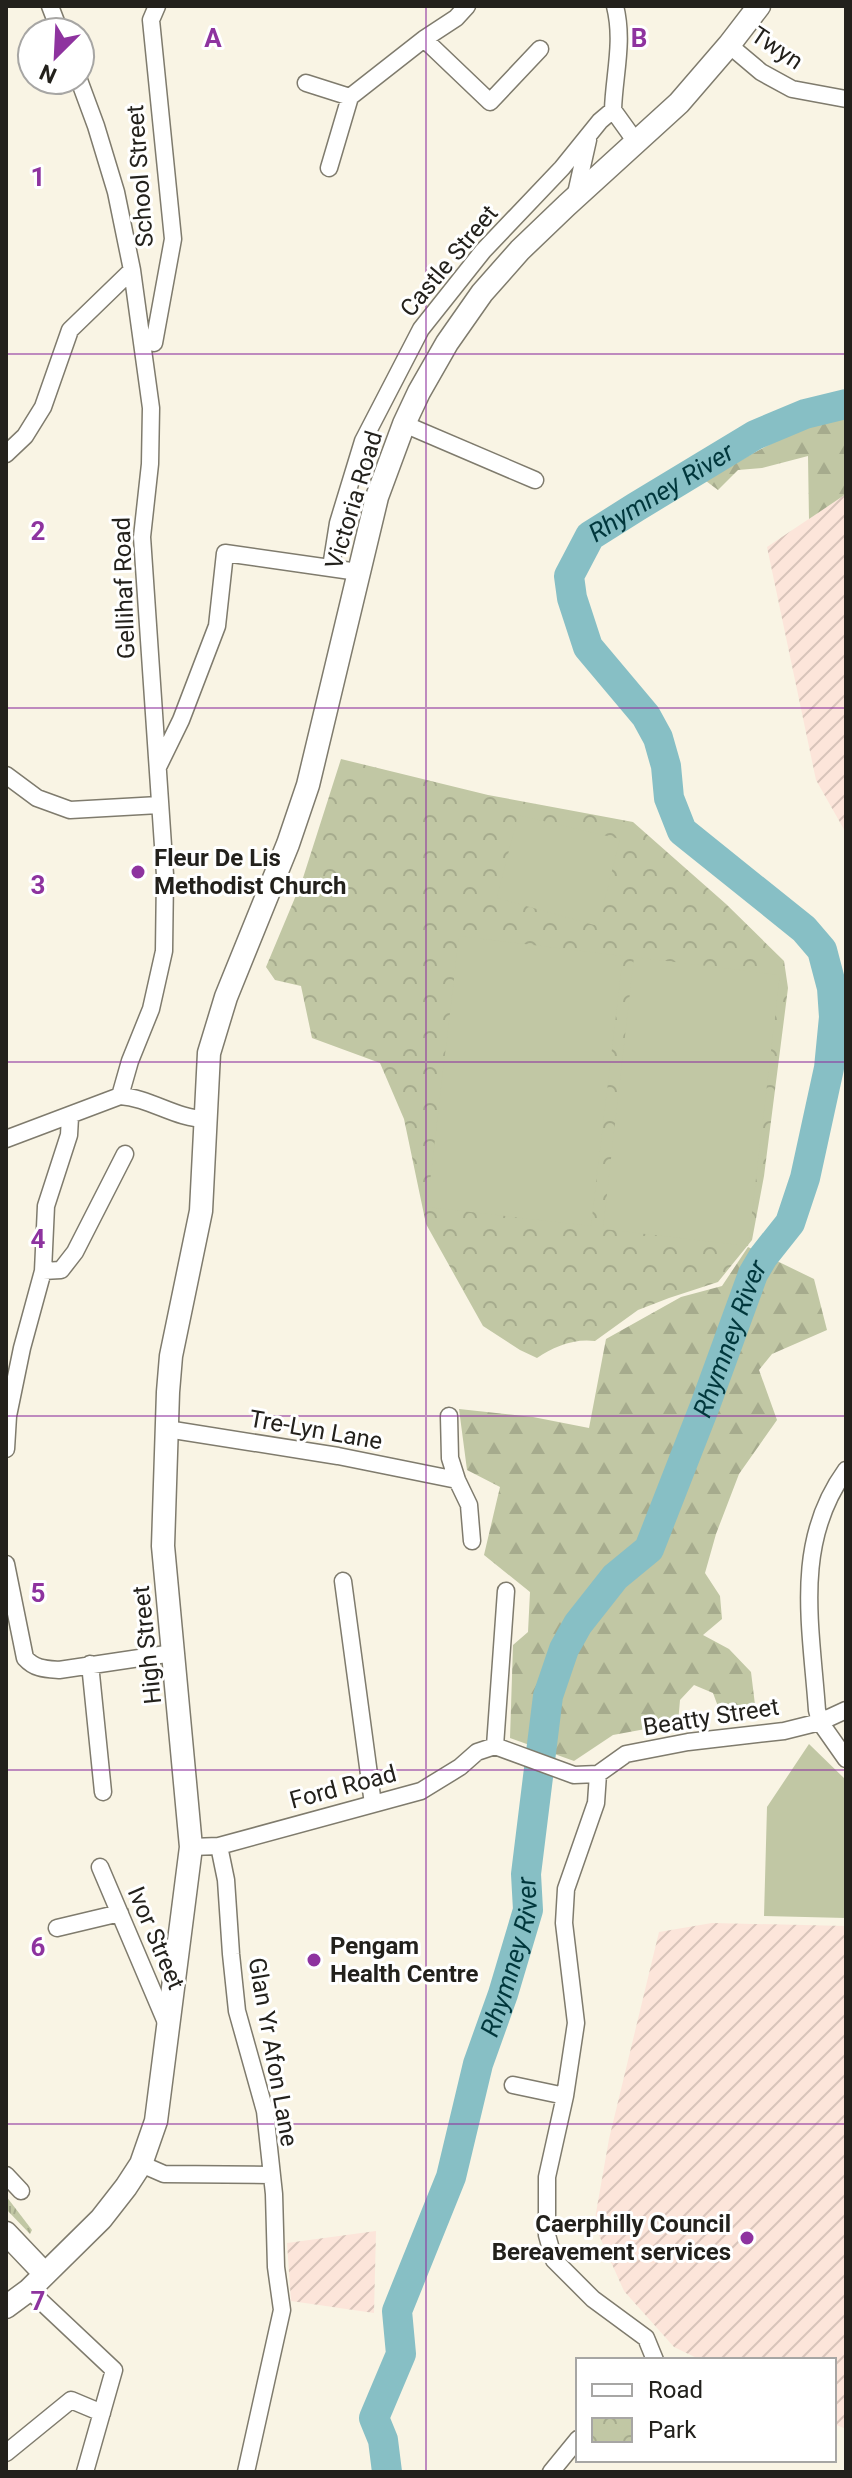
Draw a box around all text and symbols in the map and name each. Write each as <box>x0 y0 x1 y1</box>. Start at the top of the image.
north arrow <box>16 16 96 96</box>
street label: Twyn <box>746 21 808 75</box>
text: A <box>204 23 222 53</box>
text: B <box>631 23 647 53</box>
text: N <box>36 59 60 88</box>
street label: School Street <box>121 104 159 248</box>
text: 1 <box>31 162 45 192</box>
street label: Castle Street <box>394 200 504 322</box>
street label: Victoria Road <box>320 428 388 572</box>
water label: Rhymney River <box>583 436 740 548</box>
text: 2 <box>31 516 45 546</box>
street label: Gellihaf Road <box>108 516 140 660</box>
place label: Fleur De Lis Methodist Church <box>154 844 346 900</box>
marker: Fleur De Lis Methodist Church <box>129 863 147 881</box>
text: 3 <box>31 870 45 900</box>
text: 4 <box>31 1224 46 1254</box>
water label: Rhymney River <box>687 1254 773 1421</box>
street label: Tre-Lyn Lane <box>247 1405 385 1455</box>
text: 5 <box>31 1578 45 1608</box>
street label: High Street <box>127 1584 167 1706</box>
street label: Beatty Street <box>641 1692 781 1742</box>
street label: Ford Road <box>287 1759 399 1815</box>
water label: Rhymney River <box>474 1875 543 2040</box>
street label: Ivor Street <box>122 1882 190 1994</box>
text: 6 <box>31 1932 46 1962</box>
place label: Pengam Health Centre <box>330 1932 478 1988</box>
marker: Pengam Health Centre <box>305 1951 323 1969</box>
street label: Glan Yr Afon Lane <box>243 1955 303 2149</box>
place label: Caerphilly Council Bereavement services <box>492 2210 731 2266</box>
marker: Caerphilly Council Bereavement services <box>738 2229 756 2247</box>
text: 7 <box>31 2286 45 2316</box>
legend <box>576 2358 836 2462</box>
text: Road <box>648 2376 703 2404</box>
text: Park <box>648 2416 697 2444</box>

